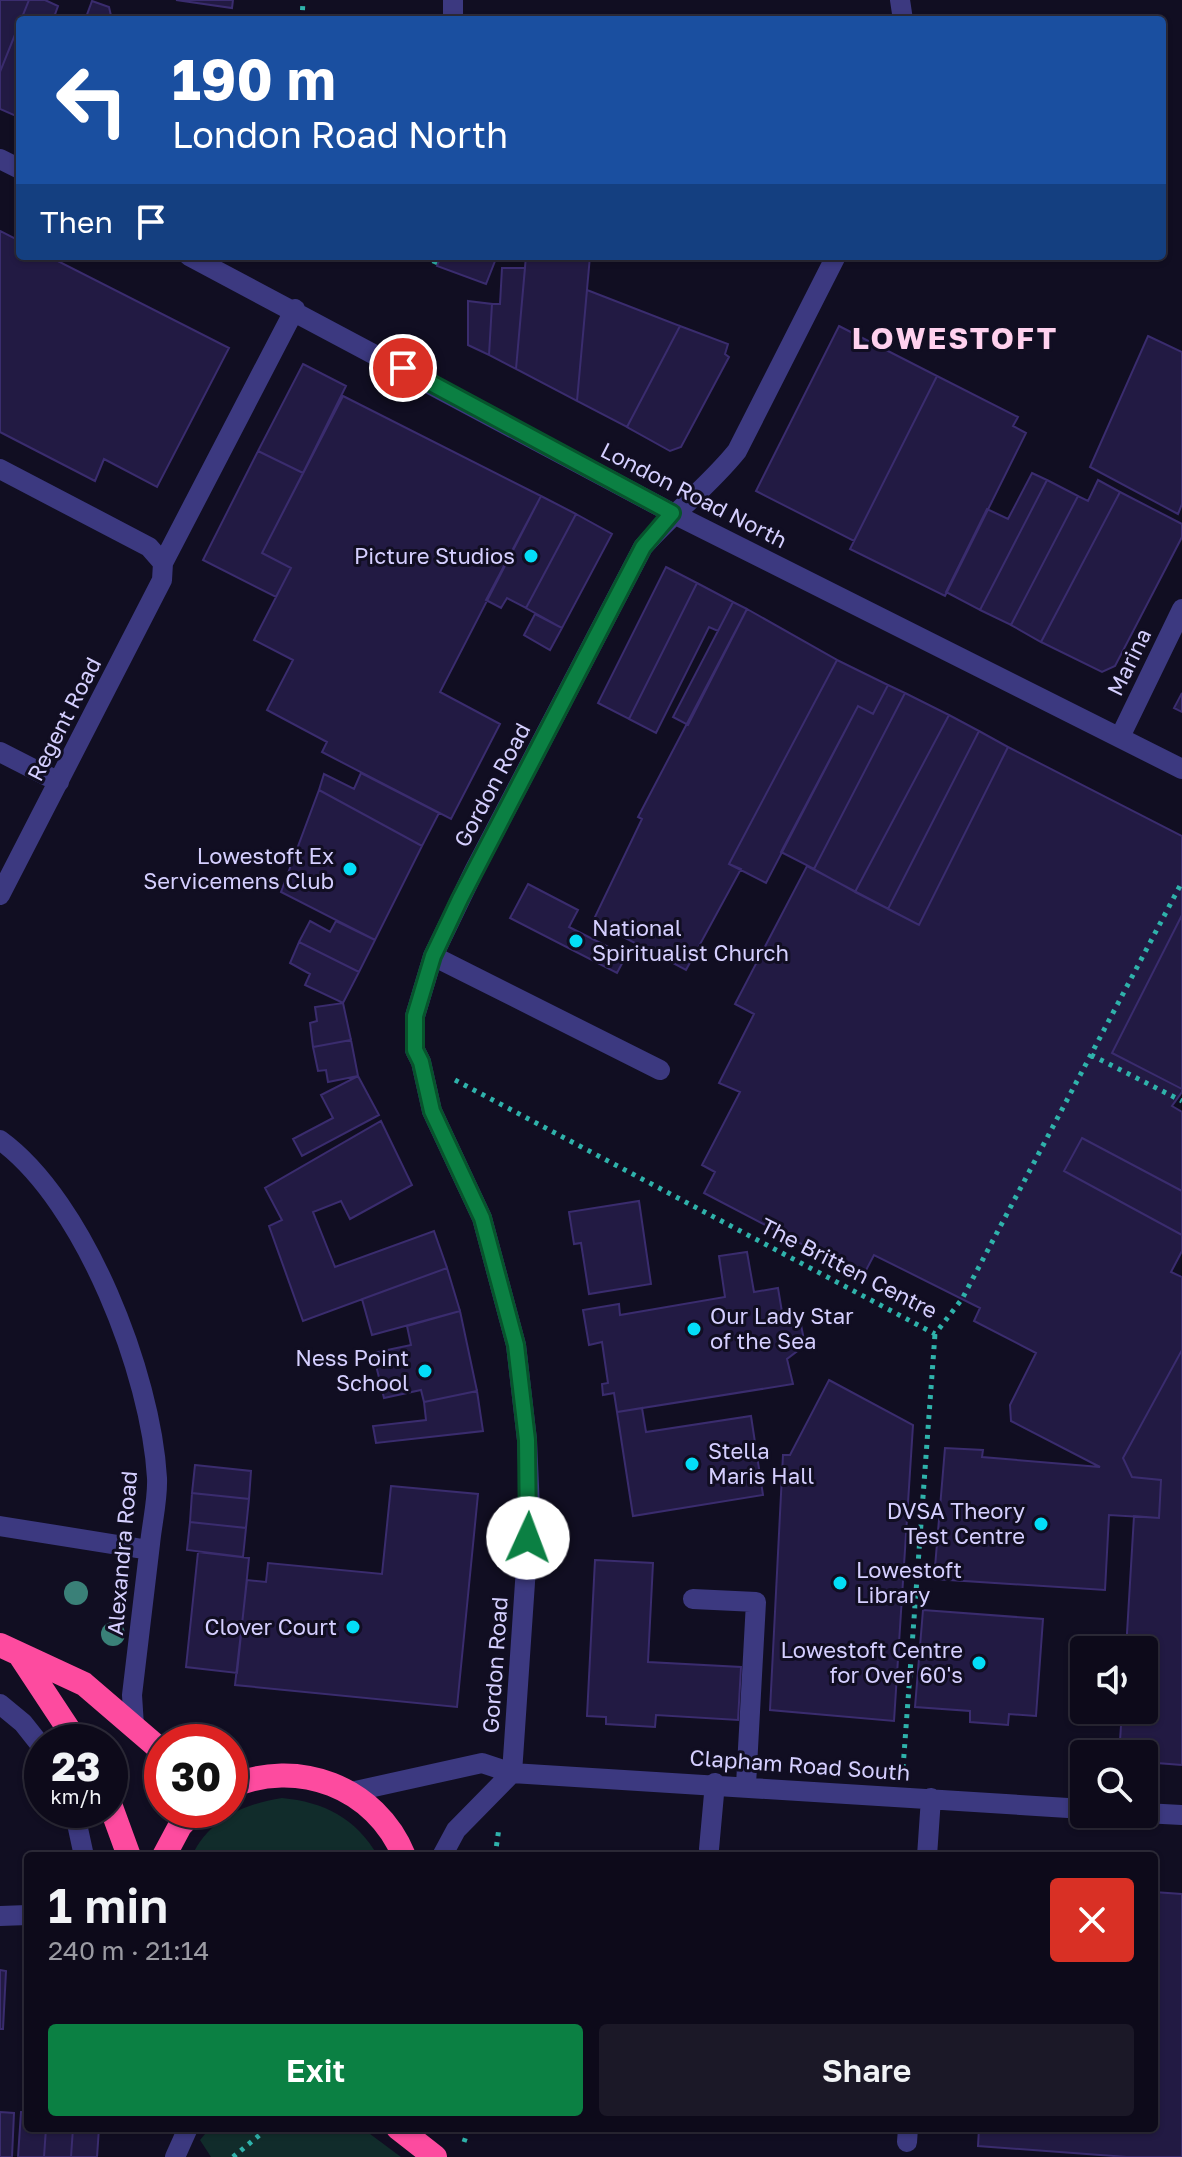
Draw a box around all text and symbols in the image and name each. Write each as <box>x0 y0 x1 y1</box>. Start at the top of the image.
text: 190 m <box>172 45 336 112</box>
icon: left <box>40 48 144 152</box>
text: London Road North <box>172 113 508 156</box>
icon: arrive <box>129 200 173 244</box>
text: Then <box>40 204 113 240</box>
district label: LOWESTOFT <box>852 320 1058 356</box>
pin <box>369 334 437 402</box>
icon: arrive <box>381 346 425 390</box>
street label: London Road North <box>597 436 792 553</box>
place label: Picture Studios <box>354 542 515 569</box>
marker: Picture Studios <box>522 547 540 565</box>
street label: Marina <box>1101 624 1156 700</box>
street label: Regent Road <box>21 652 106 785</box>
street label: Gordon Road <box>448 718 536 851</box>
place label: Lowestoft Ex Servicemens Club <box>143 842 334 894</box>
marker: Lowestoft Ex Servicemens Club <box>341 860 359 878</box>
place label: National Spiritualist Church <box>592 914 789 966</box>
marker: National Spiritualist Church <box>567 932 585 950</box>
street label: The Britten Centre <box>756 1211 942 1324</box>
place label: Our Lady Star of the Sea <box>710 1302 854 1354</box>
marker: Our Lady Star of the Sea <box>685 1320 703 1338</box>
place label: Ness Point School <box>295 1344 409 1396</box>
marker: Ness Point School <box>416 1362 434 1380</box>
place label: Stella Maris Hall <box>708 1437 814 1489</box>
marker: Stella Maris Hall <box>683 1455 701 1473</box>
street label: Alexandra Road <box>101 1470 142 1636</box>
position arrow <box>486 1496 570 1580</box>
place label: DVSA Theory Test Centre <box>887 1497 1025 1549</box>
marker: DVSA Theory Test Centre <box>1032 1515 1050 1533</box>
place label: Lowestoft Library <box>856 1556 962 1608</box>
marker: Lowestoft Library <box>831 1574 849 1592</box>
street label: Gordon Road <box>476 1596 513 1734</box>
place label: Clover Court <box>204 1613 337 1640</box>
marker: Clover Court <box>344 1618 362 1636</box>
place label: Lowestoft Centre for Over 60's <box>780 1636 963 1688</box>
map controls <box>1070 1636 1158 1828</box>
button: sound <box>1070 1636 1158 1724</box>
marker: Lowestoft Centre for Over 60's <box>970 1654 988 1672</box>
speed limit sign: 30 <box>144 1724 248 1828</box>
button: search <box>1070 1740 1158 1828</box>
text: 23 <box>52 1742 100 1790</box>
street label: Clapham Road South <box>689 1743 911 1786</box>
text: km/h <box>51 1784 101 1808</box>
text: 1 min <box>48 1876 168 1934</box>
button: close <box>1050 1878 1134 1962</box>
text: 240 m · 21:14 <box>48 1935 209 1966</box>
button: Exit <box>48 2024 583 2116</box>
button: Share <box>599 2024 1134 2116</box>

